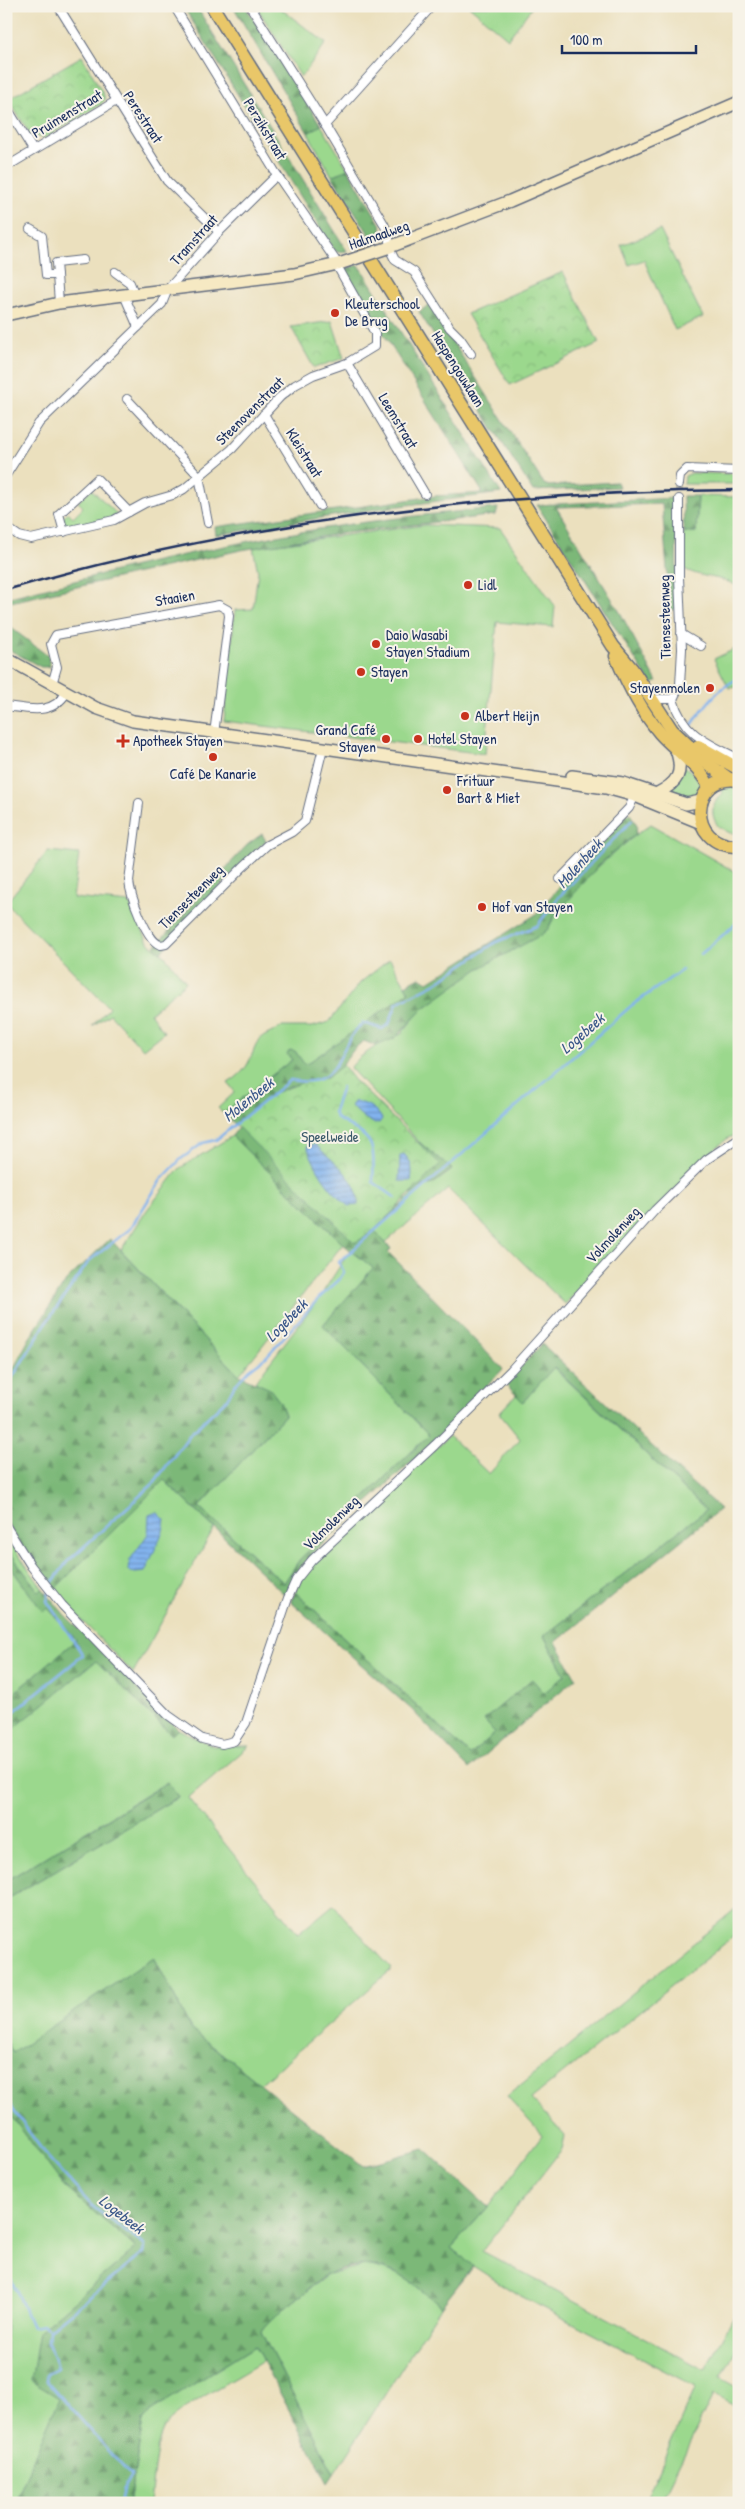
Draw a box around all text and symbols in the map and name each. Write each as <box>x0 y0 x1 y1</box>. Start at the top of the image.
scale bar <box>562 22 696 54</box>
text: 100 m <box>570 29 603 50</box>
street label: Pruimenstraat <box>28 84 107 143</box>
street label: Perestraat <box>119 86 169 148</box>
street label: Perzikstraat <box>239 94 293 164</box>
street label: Tramstraat <box>165 209 223 270</box>
street label: Halmaalweg <box>346 214 412 255</box>
place label: Kleuterschool De Brug <box>345 293 420 331</box>
marker: Kleuterschool De Brug <box>329 307 341 319</box>
street label: Haspengouwlaan <box>427 327 490 411</box>
street label: Steenovenstraat <box>211 371 289 450</box>
street label: Leemstraat <box>374 389 424 453</box>
street label: Kleistraat <box>281 424 328 482</box>
place label: Lidl <box>478 574 497 595</box>
street label: Tiensesteenweg <box>653 574 676 659</box>
marker: Lidl <box>462 579 474 591</box>
street label: Staaien <box>153 584 197 611</box>
place label: Daio Wasabi Stayen Stadium <box>386 624 470 662</box>
marker: Daio Wasabi Stayen Stadium <box>370 638 382 650</box>
place label: Stayen <box>371 661 408 682</box>
marker: Stayen <box>355 666 367 678</box>
place label: Stayenmolen <box>630 677 700 698</box>
marker: Stayenmolen <box>704 682 716 694</box>
place label: Albert Heijn <box>475 705 540 726</box>
marker: Albert Heijn <box>459 710 471 722</box>
place label: Grand Café Stayen <box>316 719 376 757</box>
place label: Hotel Stayen <box>428 728 497 749</box>
place label: Apotheek Stayen <box>133 730 223 751</box>
marker: Grand Café Stayen <box>380 733 392 745</box>
marker: Hotel Stayen <box>412 733 424 745</box>
marker: Apotheek Stayen <box>117 735 129 747</box>
marker: Café De Kanarie <box>207 751 219 763</box>
place label: Café De Kanarie <box>170 763 256 784</box>
place label: Frituur Bart & Miet <box>456 770 521 808</box>
marker: Frituur Bart & Miet <box>441 784 453 796</box>
water label: Molenbeek <box>551 832 608 893</box>
street label: Tiensesteenweg <box>153 859 228 934</box>
place label: Hof van Stayen <box>492 896 573 917</box>
marker: Hof van Stayen <box>476 901 488 913</box>
water label: Logebeek <box>555 1007 610 1058</box>
water label: Molenbeek <box>218 1071 279 1126</box>
park label: Speelweide <box>301 1126 359 1147</box>
street label: Volmolenweg <box>581 1201 645 1268</box>
water label: Logebeek <box>260 1293 313 1346</box>
street label: Volmolenweg <box>298 1490 364 1555</box>
water label: Logebeek <box>95 2189 150 2239</box>

